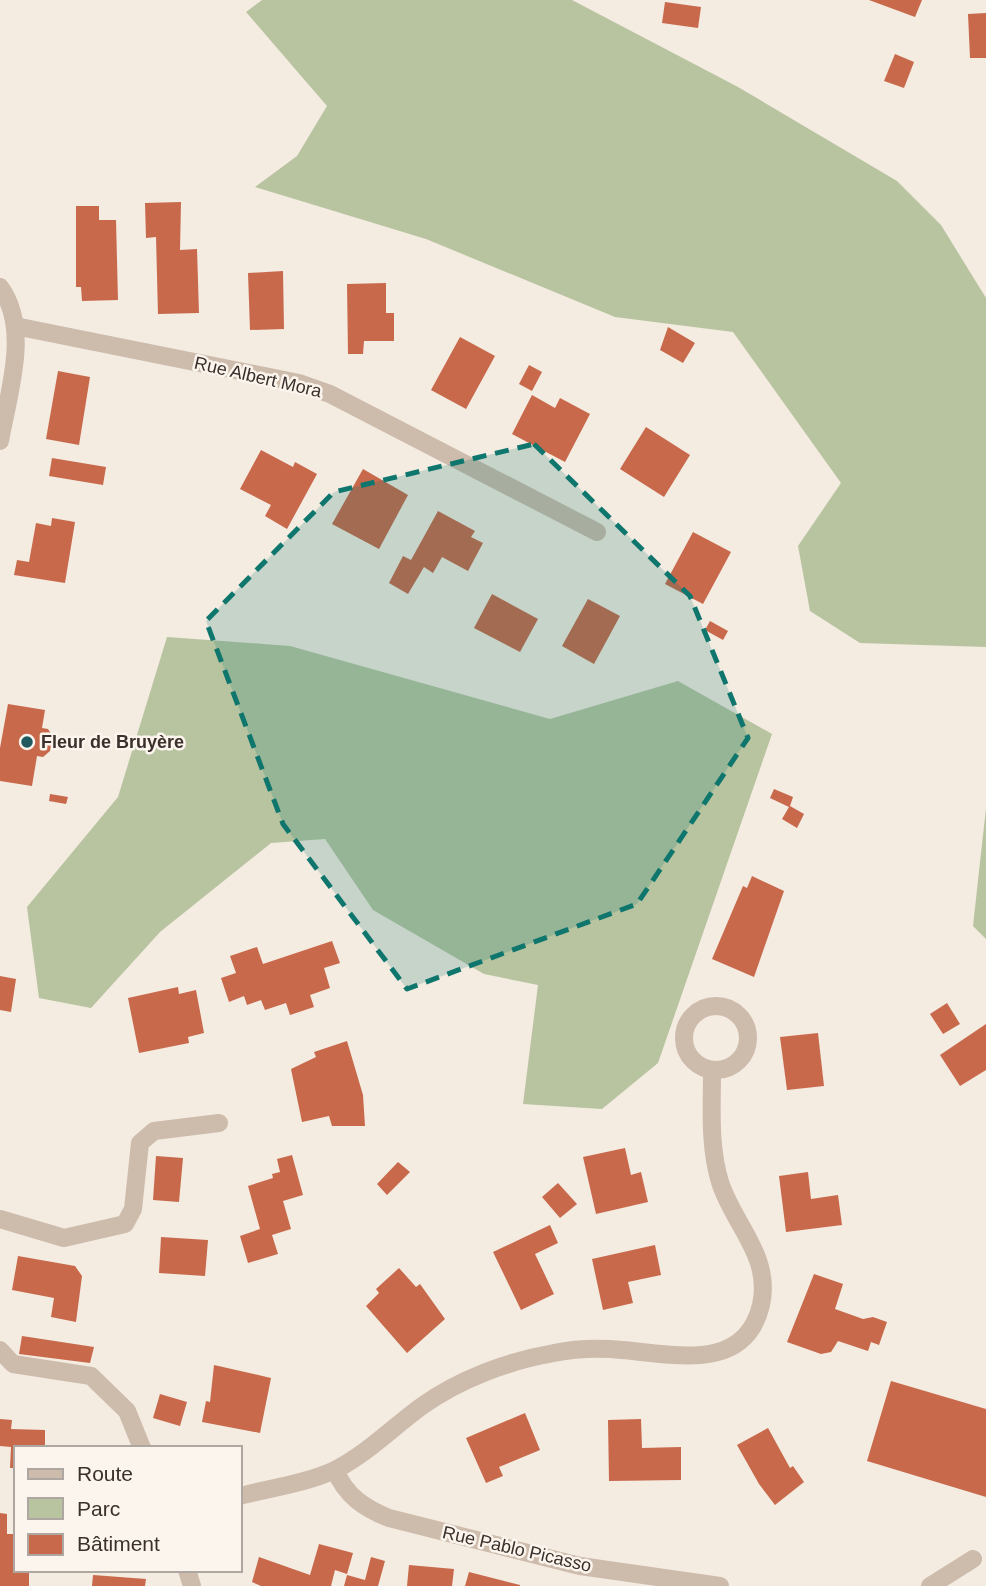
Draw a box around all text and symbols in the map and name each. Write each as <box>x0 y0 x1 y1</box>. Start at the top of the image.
street label: Rue Albert Mora <box>192 353 325 402</box>
place label: Fleur de Bruyère <box>41 732 184 752</box>
marker: Fleur de Bruyère <box>19 734 35 750</box>
legend <box>14 1446 242 1572</box>
text: Route <box>77 1462 133 1485</box>
text: Parc <box>77 1497 120 1520</box>
street label: Rue Pablo Picasso <box>441 1522 593 1576</box>
text: Bâtiment <box>77 1532 160 1555</box>

